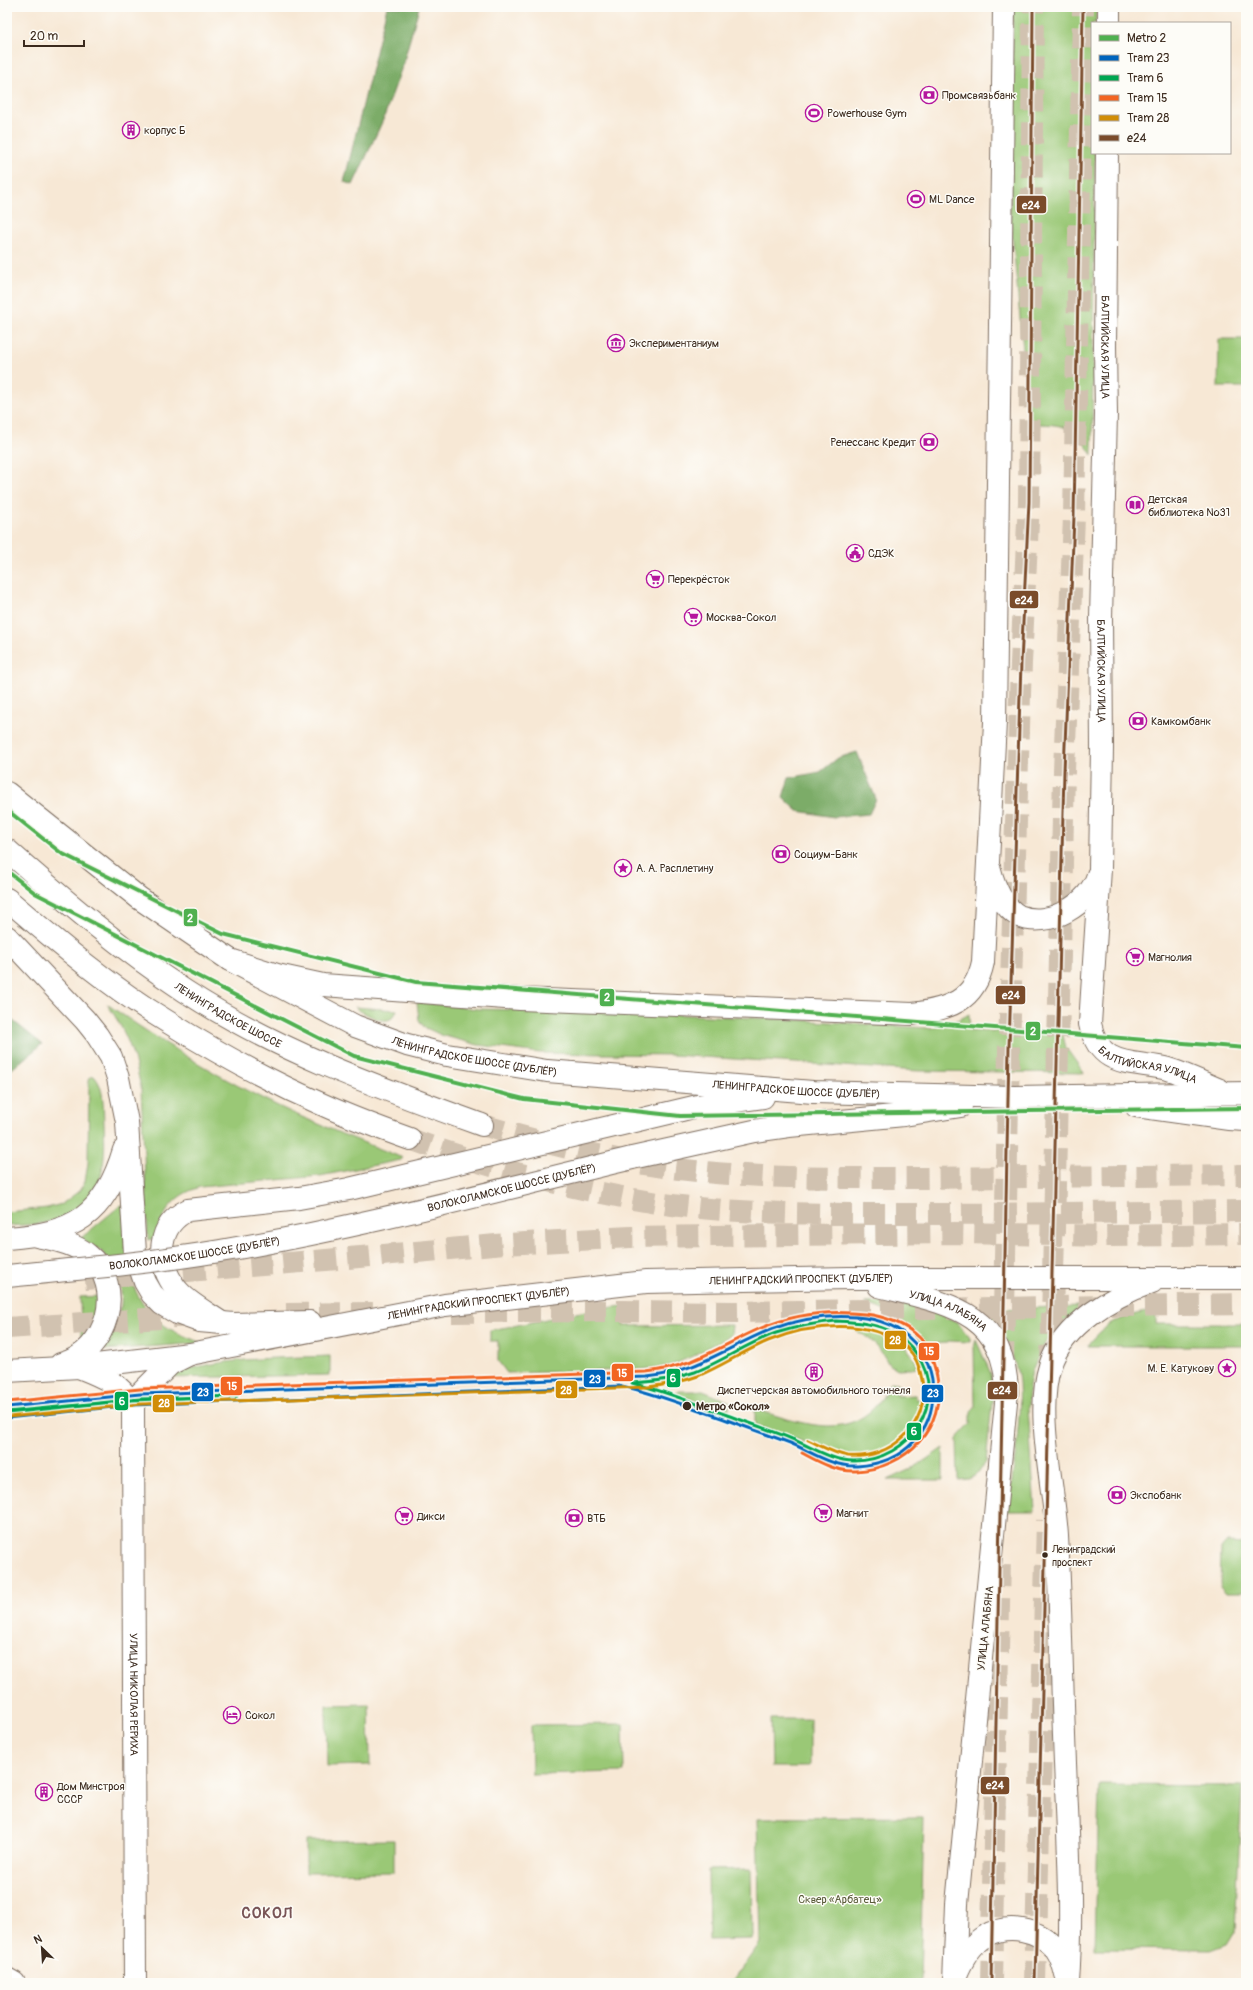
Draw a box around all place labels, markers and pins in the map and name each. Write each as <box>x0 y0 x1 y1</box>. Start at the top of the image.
bank icon: Промсвязьбанк <box>919 85 939 105</box>
place label: Промсвязьбанк <box>942 89 1016 102</box>
sports icon: Powerhouse Gym <box>804 103 824 123</box>
place label: Powerhouse Gym <box>827 107 907 120</box>
building icon: корпус Б <box>121 120 141 140</box>
place label: корпус Б <box>144 124 186 137</box>
sports icon: ML Dance <box>906 189 926 209</box>
place label: ML Dance <box>929 193 975 206</box>
museum icon: Экспериментаниум <box>606 333 626 353</box>
place label: Экспериментаниум <box>629 337 719 350</box>
bank icon: Ренессанс Кредит <box>919 432 939 452</box>
place label: Ренессанс Кредит <box>830 436 916 449</box>
place label: Детская библиотека №31 <box>1147 493 1230 519</box>
library icon: Детская библиотека №31 <box>1125 495 1145 515</box>
public building icon: СДЭК <box>845 543 865 563</box>
place label: СДЭК <box>868 547 894 560</box>
supermarket icon: Перекрёсток <box>645 569 665 589</box>
place label: Перекрёсток <box>668 573 730 586</box>
supermarket icon: Москва-Сокол <box>683 607 703 627</box>
place label: Москва-Сокол <box>706 611 777 624</box>
bank icon: Камкомбанк <box>1128 711 1148 731</box>
place label: Камкомбанк <box>1151 715 1211 728</box>
bank icon: Социум-Банк <box>771 844 791 864</box>
place label: Социум-Банк <box>794 848 858 861</box>
place icon: А. А. Расплетину <box>613 858 633 878</box>
place label: А. А. Расплетину <box>636 862 714 875</box>
supermarket icon: Магнолия <box>1125 947 1145 967</box>
place label: Магнолия <box>1148 951 1192 964</box>
place icon: М. Е. Катукову <box>1217 1358 1237 1378</box>
building icon: Диспетчерская автомобильного тоннеля <box>804 1362 824 1382</box>
place label: М. Е. Катукову <box>1147 1362 1214 1375</box>
place label: Диспетчерская автомобильного тоннеля <box>716 1384 911 1397</box>
marker: Метро «Сокол» <box>681 1400 693 1412</box>
place label: Метро «Сокол» <box>696 1400 770 1413</box>
bank icon: Экспобанк <box>1107 1485 1127 1505</box>
place label: Экспобанк <box>1130 1489 1182 1502</box>
supermarket icon: Магнит <box>813 1503 833 1523</box>
supermarket icon: Дикси <box>394 1506 414 1526</box>
place label: Магнит <box>836 1507 869 1520</box>
bank icon: ВТБ <box>564 1508 584 1528</box>
place label: Дикси <box>416 1510 445 1523</box>
place label: ВТБ <box>587 1512 606 1525</box>
place label: Ленинградский проспект <box>1051 1544 1116 1569</box>
marker: Ленинградский проспект <box>1040 1550 1050 1560</box>
hotel icon: Сокол <box>222 1705 242 1725</box>
place label: Сокол <box>245 1709 275 1722</box>
place label: Дом Минстроя СССР <box>56 1780 125 1806</box>
building icon: Дом Минстроя СССР <box>34 1782 54 1802</box>

